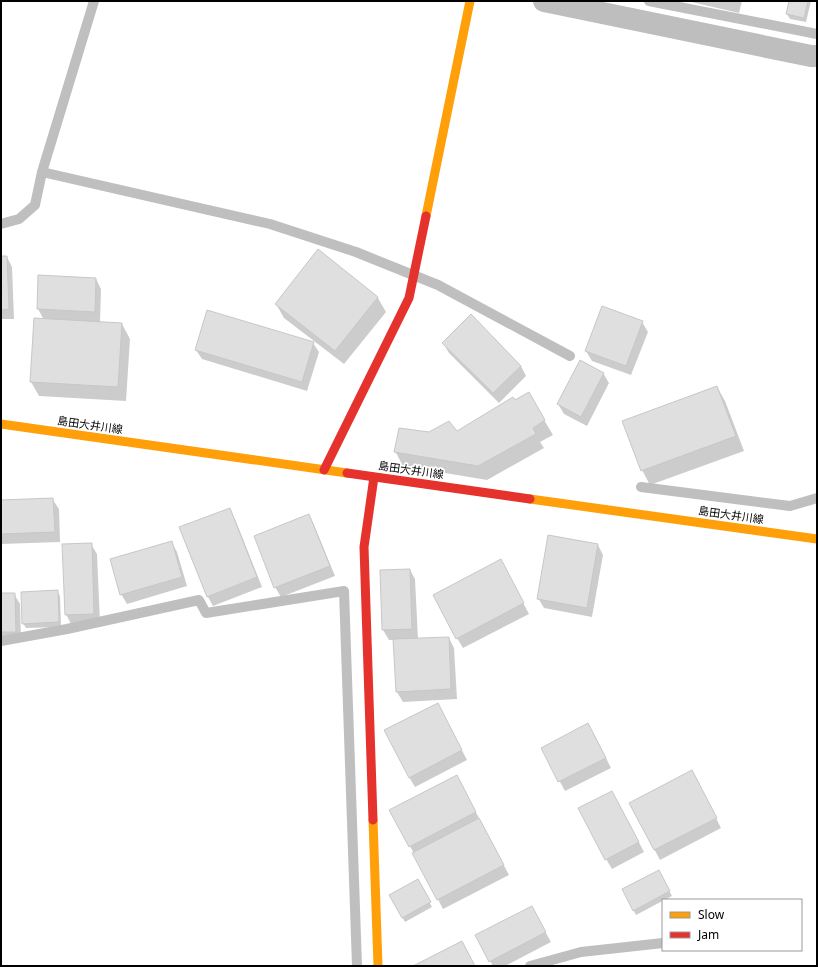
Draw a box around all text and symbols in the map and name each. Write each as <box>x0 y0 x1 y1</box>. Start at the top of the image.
street label: 島田大井川線 <box>56 412 124 437</box>
street label: 島田大井川線 <box>377 457 445 482</box>
street label: 島田大井川線 <box>697 502 765 527</box>
legend <box>662 899 802 951</box>
text: Slow <box>698 906 725 923</box>
text: Jam <box>697 926 719 943</box>

